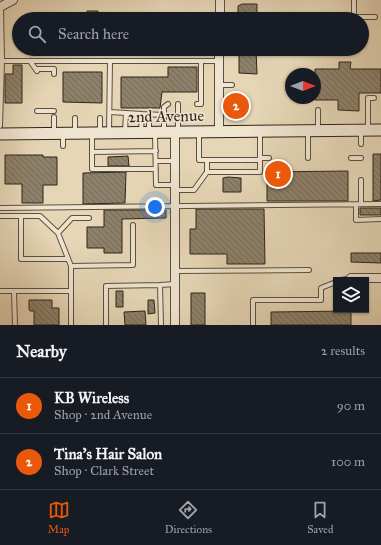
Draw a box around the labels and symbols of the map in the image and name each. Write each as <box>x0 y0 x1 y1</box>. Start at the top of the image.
north arrow <box>285 68 321 104</box>
pin: 2 <box>223 91 249 121</box>
street label: 2nd Avenue <box>128 106 205 126</box>
pin: 1 <box>265 159 291 189</box>
your location <box>145 197 165 217</box>

